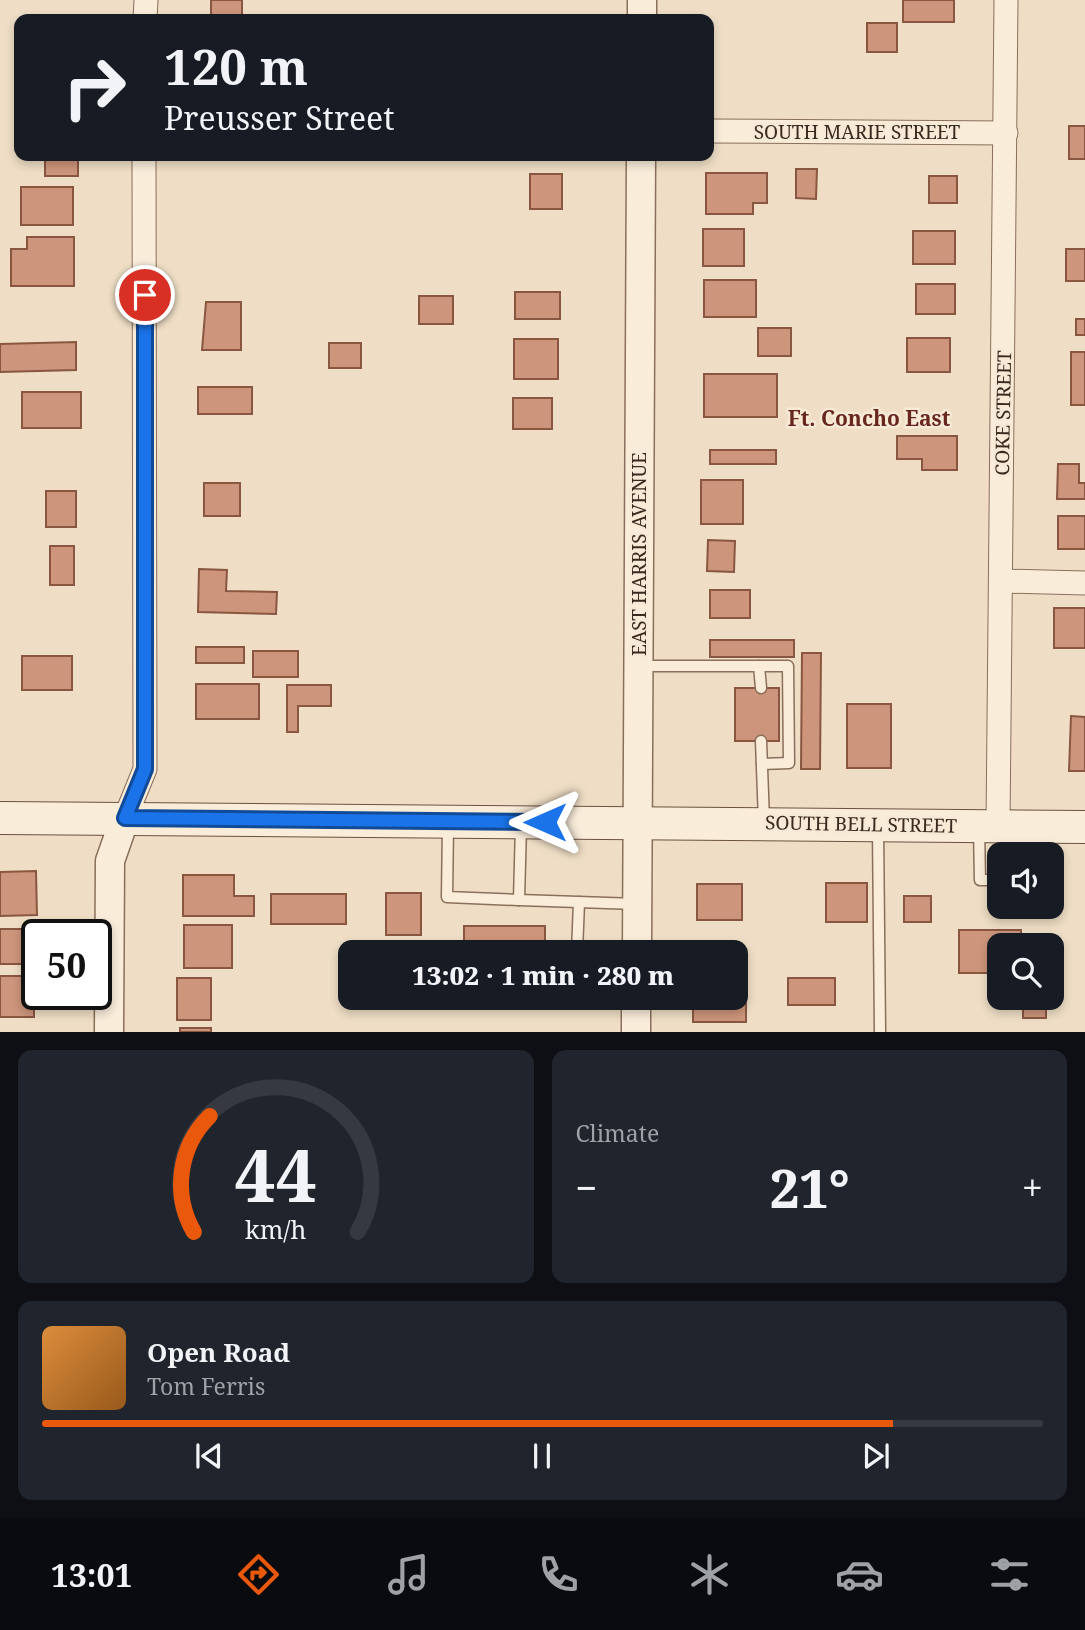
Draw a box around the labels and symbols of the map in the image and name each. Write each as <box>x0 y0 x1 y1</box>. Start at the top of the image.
street label: SOUTH MARIE STREET <box>754 119 961 145</box>
pin <box>115 265 175 325</box>
street label: COKE STREET <box>989 350 1017 476</box>
district label: Ft. Concho East <box>788 404 951 432</box>
street label: EAST HARRIS AVENUE <box>626 452 652 656</box>
position arrow <box>508 785 582 859</box>
street label: SOUTH BELL STREET <box>765 809 958 839</box>
speed limit sign: 50 <box>21 919 112 1010</box>

